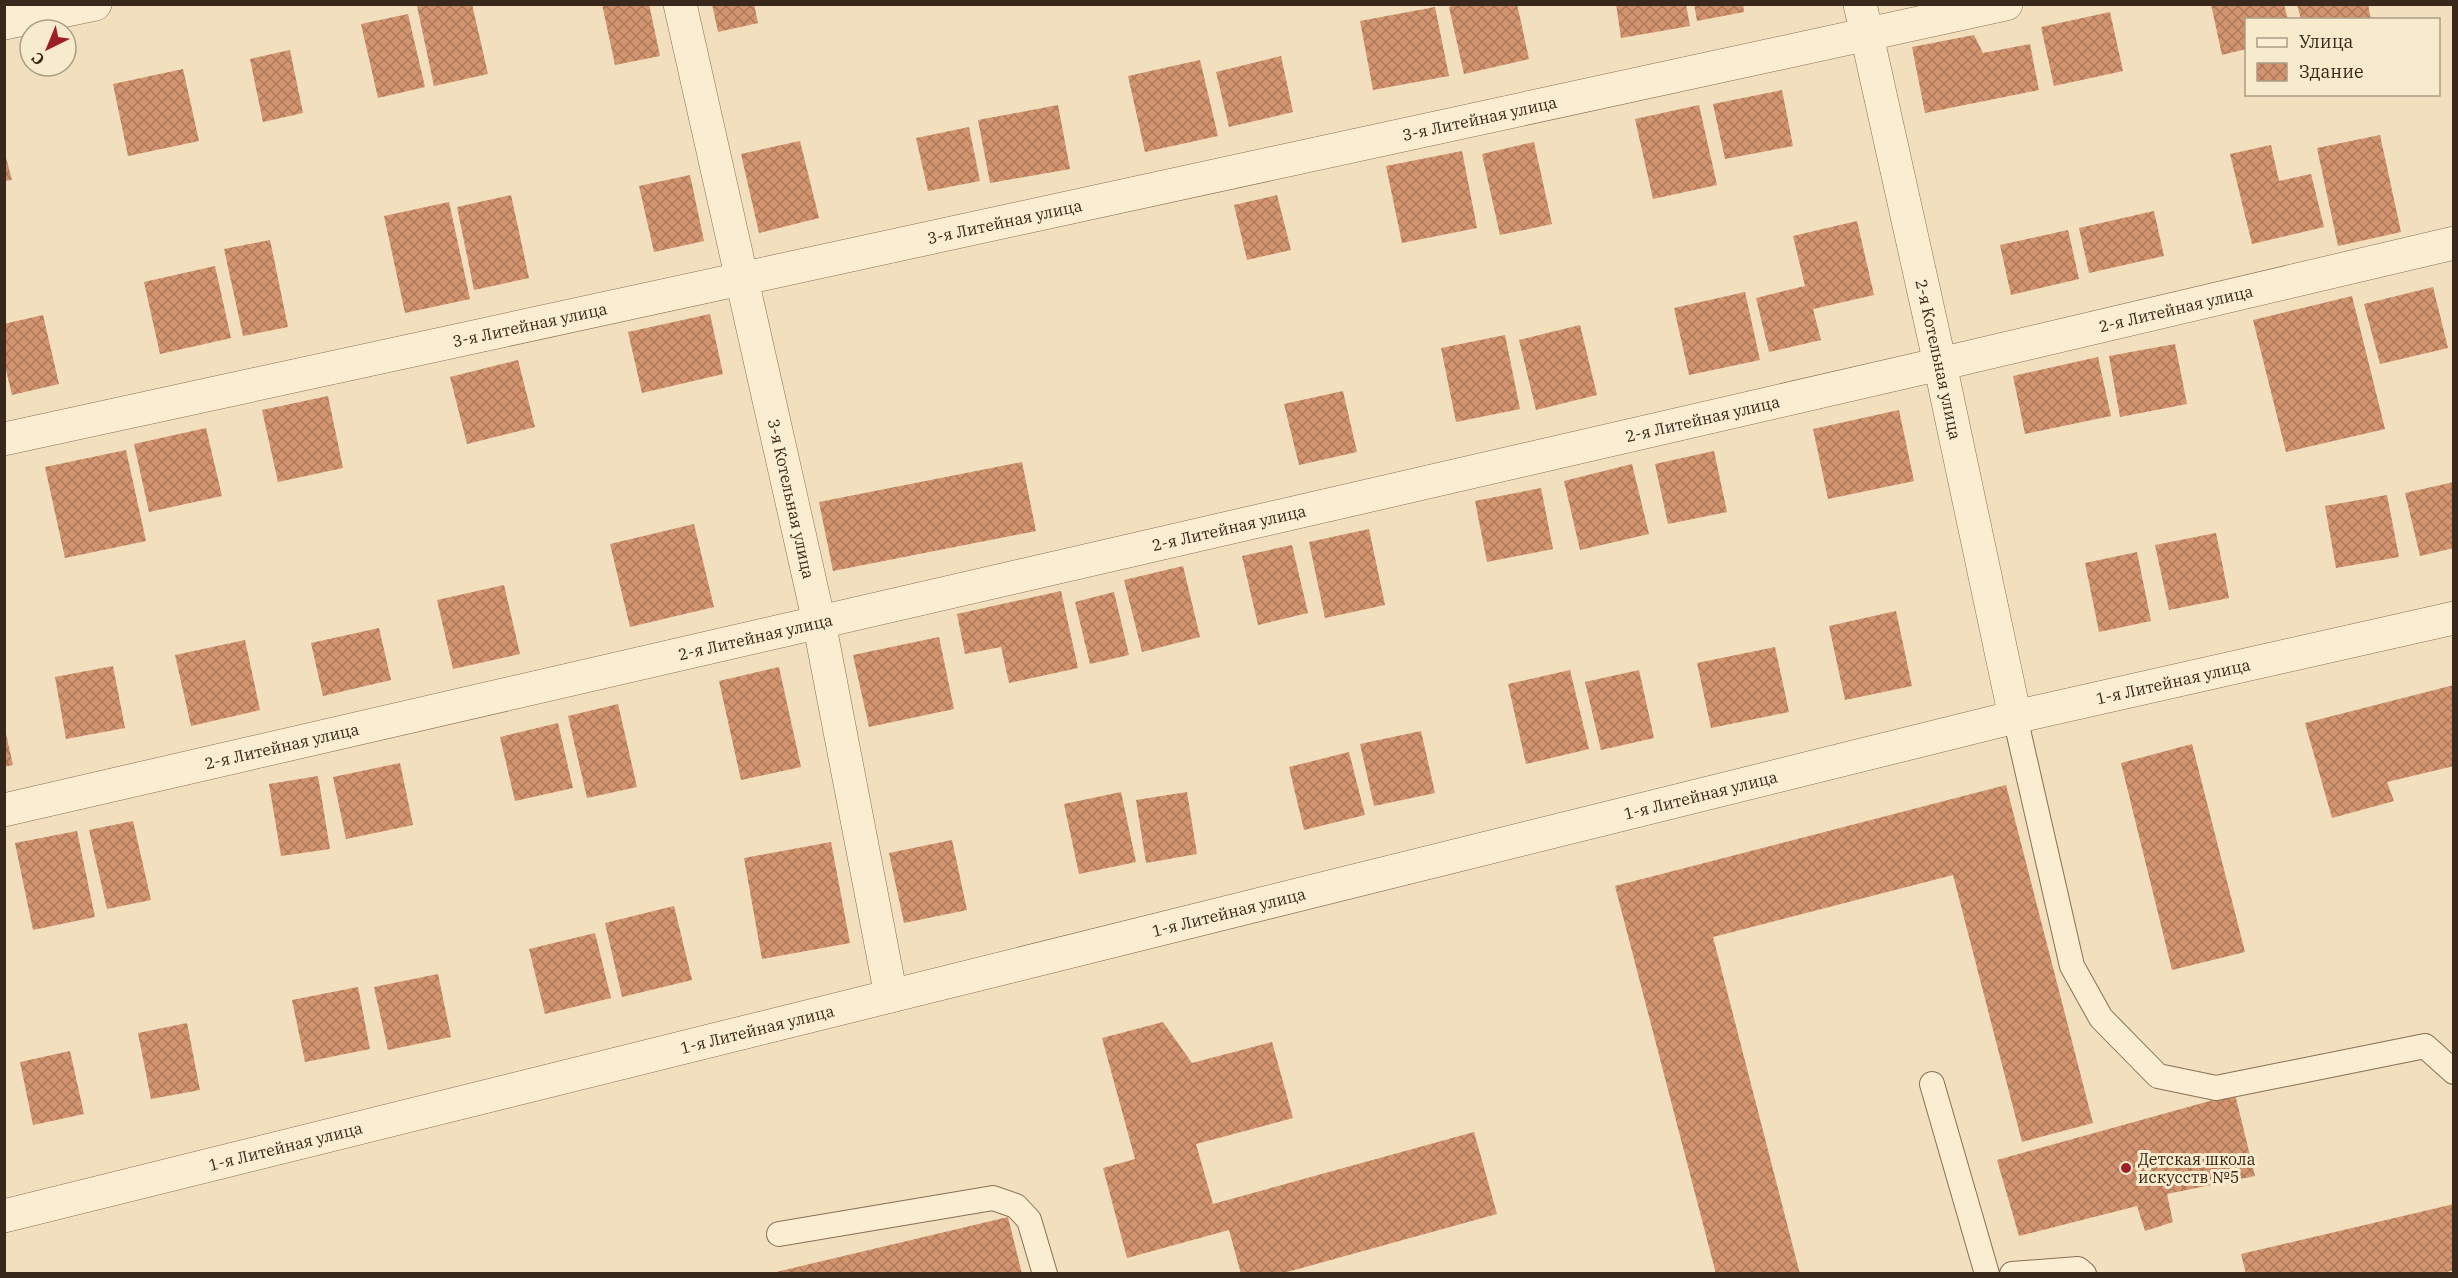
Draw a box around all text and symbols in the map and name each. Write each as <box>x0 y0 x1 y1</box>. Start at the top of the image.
north arrow <box>18 18 78 78</box>
legend <box>2245 18 2440 96</box>
text: Улица <box>2299 30 2354 53</box>
text: С <box>27 48 48 70</box>
text: Здание <box>2299 60 2364 83</box>
street label: 3-я Литейная улица <box>1400 92 1559 145</box>
street label: 3-я Литейная улица <box>925 195 1084 248</box>
street label: 2-я Котельная улица <box>1911 277 1966 442</box>
street label: 2-я Литейная улица <box>2097 281 2255 336</box>
street label: 3-я Литейная улица <box>451 298 609 351</box>
street label: 2-я Литейная улица <box>1623 391 1782 446</box>
street label: 3-я Котельная улица <box>764 417 819 581</box>
street label: 2-я Литейная улица <box>1150 500 1308 555</box>
street label: 2-я Литейная улица <box>676 609 835 664</box>
street label: 1-я Литейная улица <box>2094 654 2252 708</box>
street label: 2-я Литейная улица <box>203 719 361 773</box>
street label: 1-я Литейная улица <box>1622 766 1780 824</box>
street label: 1-я Литейная улица <box>1150 883 1308 941</box>
street label: 1-я Литейная улица <box>678 1000 836 1058</box>
street label: 1-я Литейная улица <box>207 1117 365 1175</box>
place label: Детская школа искусств №5 <box>2138 1149 2256 1187</box>
marker: Детская школа искусств №5 <box>2119 1161 2133 1175</box>

